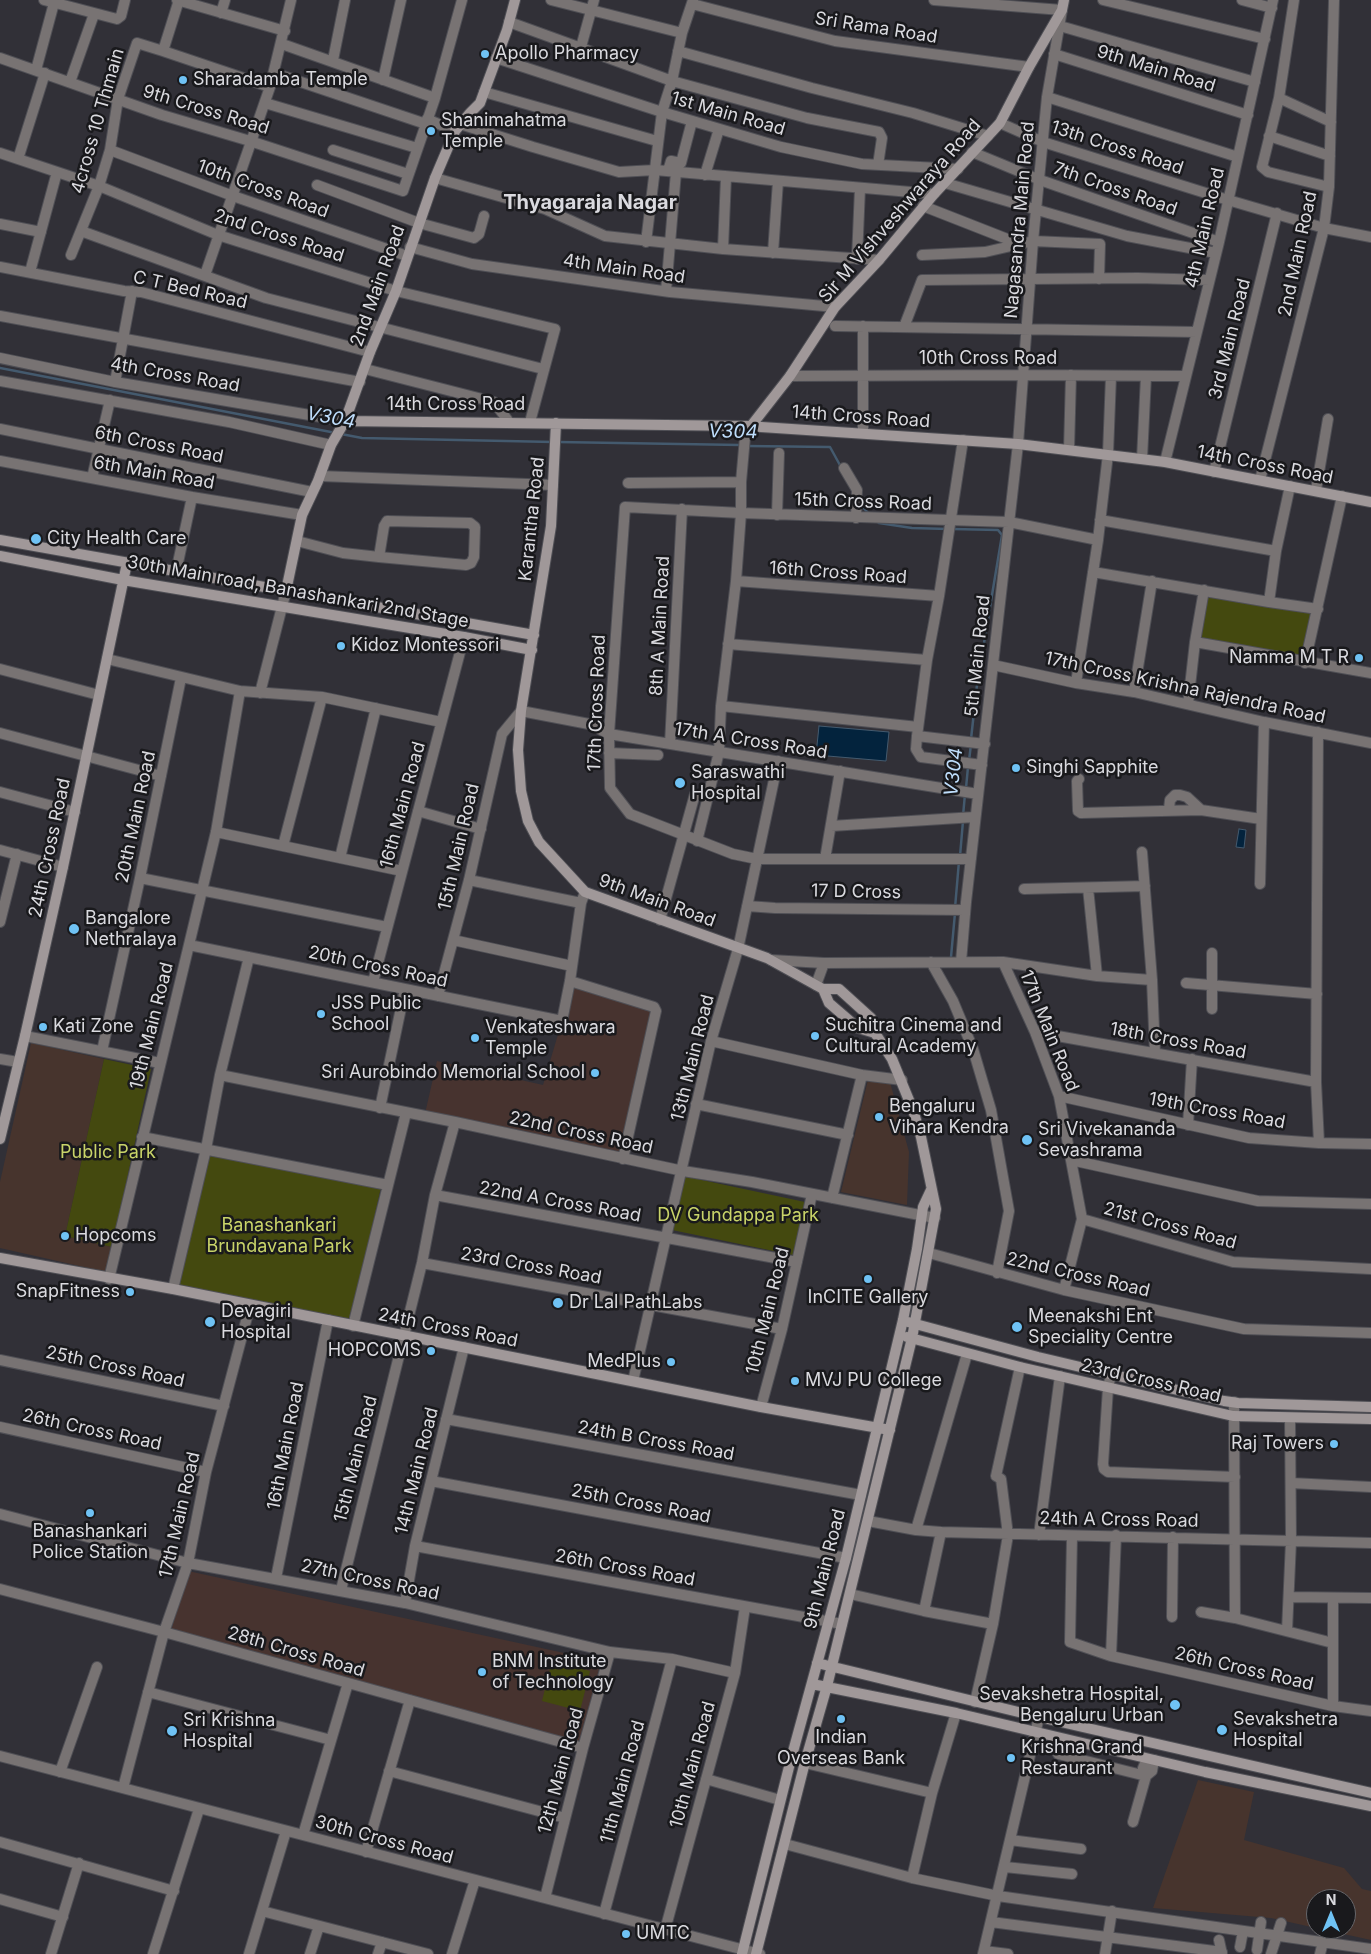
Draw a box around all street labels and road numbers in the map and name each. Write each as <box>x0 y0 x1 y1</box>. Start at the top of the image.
street label: Sri Rama Road <box>813 8 939 48</box>
street label: 9th Main Road <box>1094 41 1218 97</box>
street label: 4cross 10 Thmain <box>67 46 129 196</box>
street label: 9th Cross Road <box>140 81 272 139</box>
street label: 1st Main Road <box>668 87 788 141</box>
street label: Sir M Vishveshwaraya Road <box>814 115 986 307</box>
street label: 13th Cross Road <box>1048 116 1186 180</box>
street label: Nagasandra Main Road <box>1001 121 1039 319</box>
street label: 10th Cross Road <box>194 155 332 223</box>
street label: 7th Cross Road <box>1050 158 1180 220</box>
street label: 4th Main Road <box>1181 166 1229 290</box>
street label: 2nd Main Road <box>1274 189 1322 319</box>
street label: 2nd Cross Road <box>211 205 347 267</box>
street label: 2nd Main Road <box>346 222 410 350</box>
street label: 4th Main Road <box>562 250 686 288</box>
street label: C T Bed Road <box>131 266 249 314</box>
street label: 3rd Main Road <box>1205 276 1255 402</box>
street label: 10th Cross Road <box>919 348 1057 370</box>
street label: 4th Cross Road <box>109 353 241 397</box>
street label: 14th Cross Road <box>387 394 525 416</box>
street label: 14th Cross Road <box>791 401 931 433</box>
street label: 6th Cross Road <box>93 422 225 468</box>
street label: 14th Cross Road <box>1195 441 1335 489</box>
street label: 6th Main Road <box>92 452 216 494</box>
street label: Karantha Road <box>515 456 549 582</box>
street label: 15th Cross Road <box>794 489 932 515</box>
street label: 30th Main road, Banashankari 2nd Stage <box>126 551 470 633</box>
street label: 8th A Main Road <box>646 556 674 696</box>
street label: 16th Cross Road <box>768 557 908 589</box>
street label: 5th Main Road <box>961 594 995 718</box>
street label: 17th Cross Road <box>584 634 610 772</box>
street label: 17th Cross Krishna Rajendra Road <box>1043 648 1327 728</box>
street label: 17th A Cross Road <box>673 718 829 764</box>
street label: 16th Main Road <box>376 739 430 871</box>
street label: 20th Main Road <box>112 749 160 885</box>
street label: 24th Cross Road <box>25 776 75 920</box>
street label: 15th Main Road <box>434 781 484 913</box>
street label: 9th Main Road <box>596 870 718 932</box>
street label: 17 D Cross <box>811 880 901 904</box>
street label: 20th Cross Road <box>306 942 450 992</box>
street label: 19th Main Road <box>126 960 178 1092</box>
street label: 17th Main Road <box>1015 967 1083 1095</box>
street label: 13th Main Road <box>667 992 719 1124</box>
street label: 18th Cross Road <box>1108 1018 1248 1064</box>
street label: 19th Cross Road <box>1147 1088 1287 1134</box>
street label: 22nd Cross Road <box>507 1107 655 1159</box>
street label: 22nd A Cross Road <box>477 1177 643 1227</box>
street label: 21st Cross Road <box>1101 1198 1239 1254</box>
street label: 23rd Cross Road <box>459 1243 603 1289</box>
street label: 10th Main Road <box>742 1245 794 1377</box>
street label: 22nd Cross Road <box>1004 1248 1152 1302</box>
street label: 24th Cross Road <box>376 1304 520 1352</box>
street label: 25th Cross Road <box>44 1342 186 1392</box>
street label: 23rd Cross Road <box>1079 1354 1223 1408</box>
street label: 16th Main Road <box>263 1380 309 1512</box>
street label: 15th Main Road <box>330 1393 382 1525</box>
street label: 26th Cross Road <box>20 1405 164 1455</box>
street label: 14th Main Road <box>391 1405 443 1537</box>
street label: 24th B Cross Road <box>576 1417 736 1465</box>
street label: 17th Main Road <box>155 1450 205 1580</box>
street label: 25th Cross Road <box>570 1480 712 1528</box>
street label: 9th Main Road <box>800 1507 850 1631</box>
street label: 24th A Cross Road <box>1039 1508 1199 1532</box>
street label: 26th Cross Road <box>553 1545 697 1591</box>
street label: 27th Cross Road <box>299 1555 441 1605</box>
street label: 28th Cross Road <box>225 1622 367 1682</box>
street label: 26th Cross Road <box>1173 1643 1315 1695</box>
street label: 10th Main Road <box>666 1699 720 1831</box>
street label: 12th Main Road <box>534 1706 588 1836</box>
street label: 11th Main Road <box>596 1718 650 1846</box>
street label: 30th Cross Road <box>313 1811 455 1869</box>

